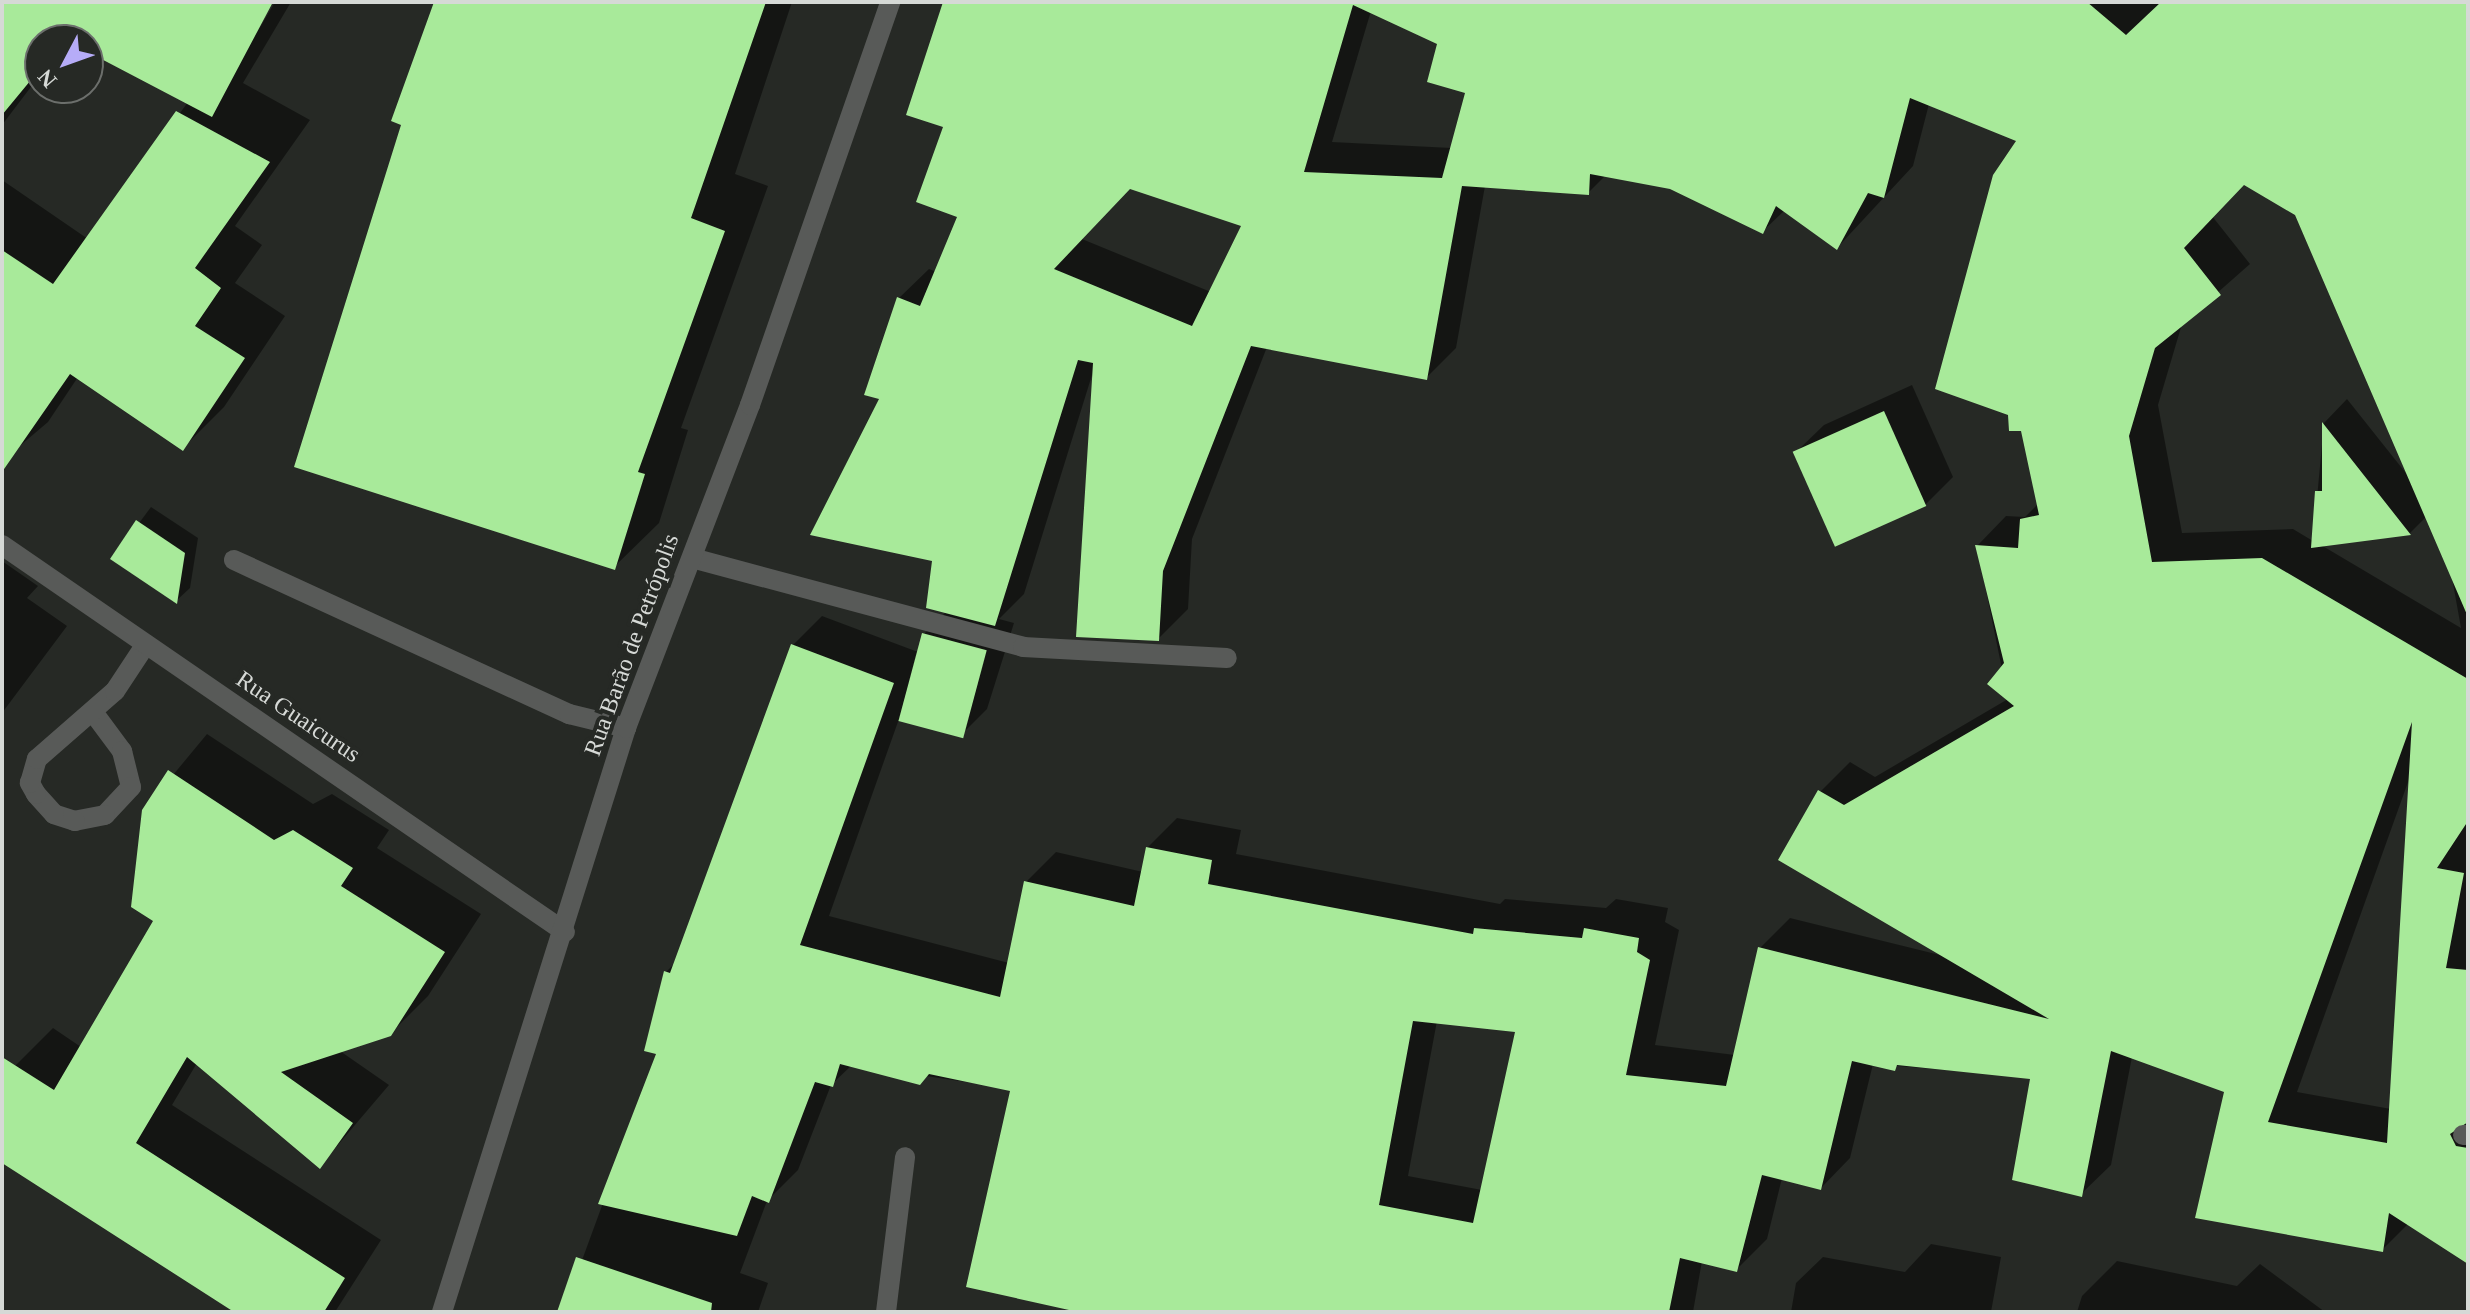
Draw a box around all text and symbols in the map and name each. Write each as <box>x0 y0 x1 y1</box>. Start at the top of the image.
north arrow <box>24 24 104 104</box>
text: N <box>32 65 62 93</box>
street label: Rua Barão de Petrópolis <box>578 530 686 760</box>
street label: Rua Guaicurus <box>231 665 365 769</box>

